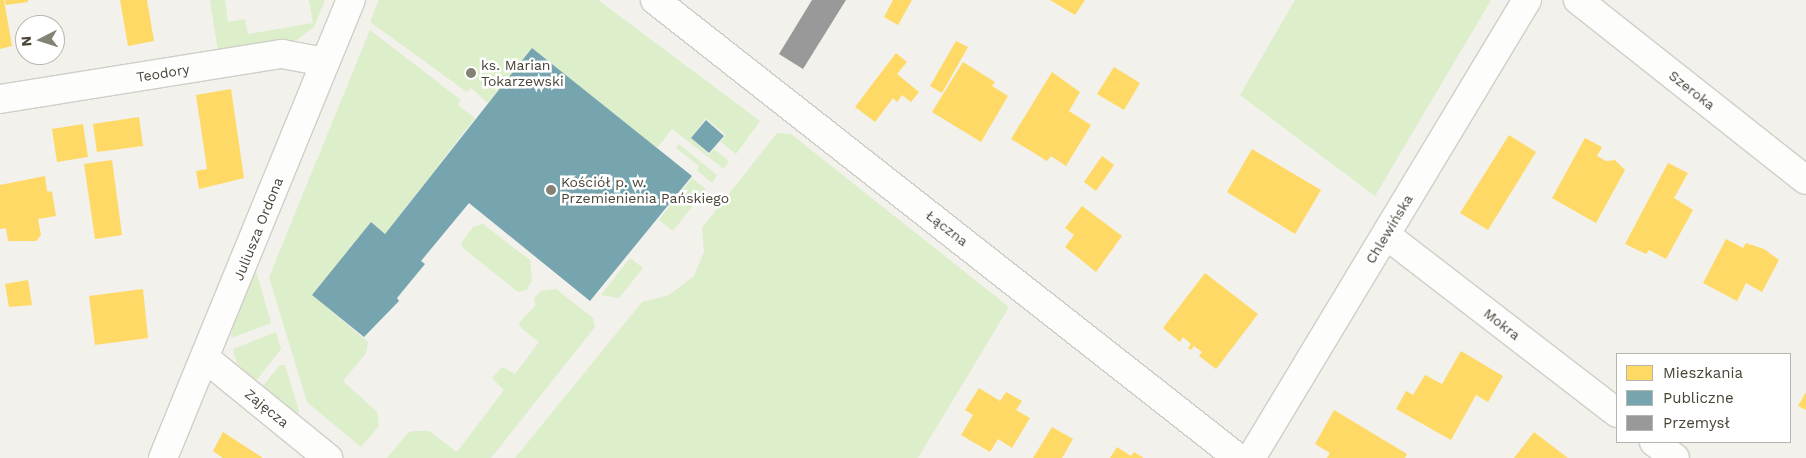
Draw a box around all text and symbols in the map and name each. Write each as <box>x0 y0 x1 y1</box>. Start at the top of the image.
north arrow <box>15 15 65 65</box>
text: N <box>18 35 34 47</box>
place label: ks. Marian Tokarzewski <box>481 57 564 90</box>
street label: Teodory <box>135 61 191 85</box>
marker: ks. Marian Tokarzewski <box>465 67 477 79</box>
street label: Szeroka <box>1666 67 1718 113</box>
place label: Kościół p. w. Przemienienia Pańskiego <box>561 174 729 206</box>
street label: Juliusza Ordona <box>230 175 286 283</box>
marker: Kościół p. w. Przemienienia Pańskiego <box>545 184 557 196</box>
street label: Chlewińska <box>1362 191 1416 267</box>
street label: Łączna <box>923 206 971 250</box>
street label: Mokra <box>1480 305 1524 343</box>
legend <box>1616 353 1791 443</box>
text: Mieszkania <box>1663 364 1743 382</box>
street label: Zajęcza <box>242 385 292 431</box>
text: Publiczne <box>1663 389 1734 407</box>
text: Przemysł <box>1663 414 1730 432</box>

